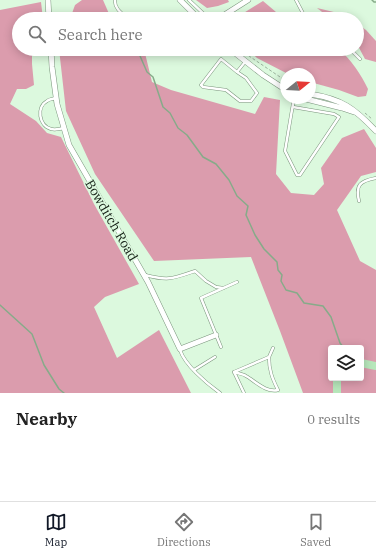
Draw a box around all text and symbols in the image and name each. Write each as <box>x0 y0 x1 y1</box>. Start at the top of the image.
search box <box>12 12 364 56</box>
icon: search <box>26 23 48 45</box>
text: Search here <box>58 25 143 44</box>
north arrow <box>280 68 316 104</box>
street label: Bowditch Road <box>81 176 142 264</box>
map controls <box>328 345 364 381</box>
button: layers <box>328 345 364 381</box>
text: Nearby <box>16 408 77 430</box>
text: 0 results <box>307 411 360 428</box>
tab: Map <box>45 511 67 549</box>
tab: Directions <box>157 511 211 549</box>
tab: Saved <box>300 511 331 549</box>

